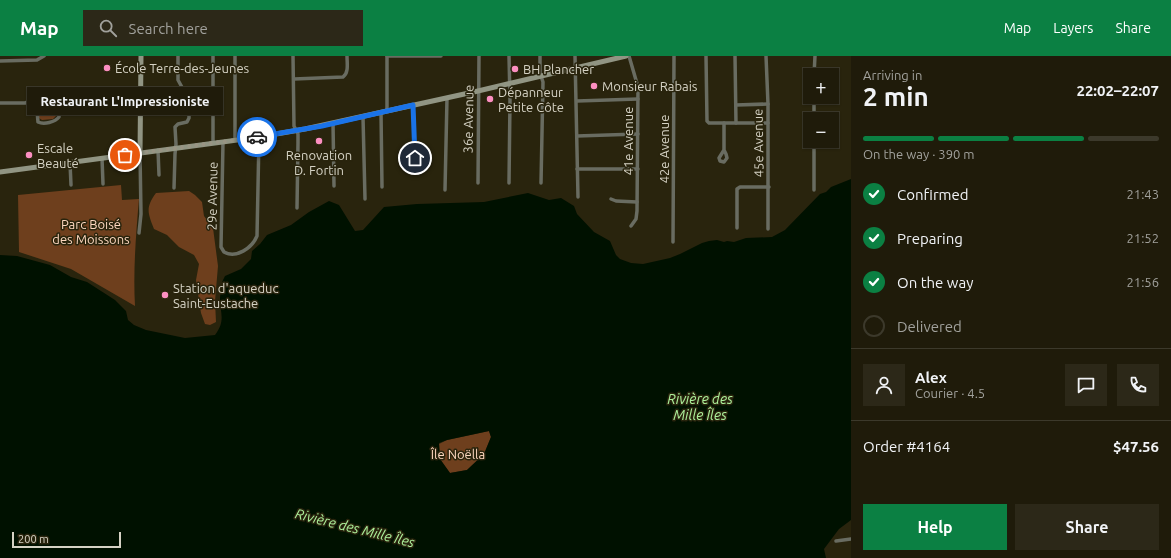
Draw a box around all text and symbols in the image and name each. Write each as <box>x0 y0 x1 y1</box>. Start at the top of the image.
search box <box>83 10 363 46</box>
text: Map <box>20 17 59 39</box>
icon: search <box>97 17 119 39</box>
text: Search here <box>129 20 208 37</box>
text: Map <box>1004 20 1031 36</box>
text: Layers <box>1053 20 1093 36</box>
text: Share <box>1115 20 1151 36</box>
place label: École Terre-des-Jeunes <box>115 60 250 75</box>
place label: BH Plancher <box>523 62 594 76</box>
marker: École Terre-des-Jeunes <box>102 63 112 73</box>
marker: BH Plancher <box>510 64 520 74</box>
map controls <box>803 68 839 148</box>
button: + <box>803 68 839 104</box>
text: Arriving in <box>863 68 922 82</box>
place label: Monsieur Rabais <box>602 79 698 93</box>
marker: Monsieur Rabais <box>589 81 599 91</box>
text: 2 min <box>863 82 929 111</box>
text: 22:02–22:07 <box>1076 82 1159 99</box>
street label: 36e Avenue <box>460 85 476 153</box>
place label: Dépanneur Petite Côte <box>498 85 564 114</box>
callout: Restaurant L'Impressioniste <box>27 87 223 115</box>
text: Restaurant L'Impressioniste <box>40 94 210 108</box>
marker: Dépanneur Petite Côte <box>485 94 495 104</box>
street label: 41e Avenue <box>621 107 635 175</box>
street label: 45e Avenue <box>750 109 766 177</box>
button: − <box>803 112 839 148</box>
street label: 42e Avenue <box>657 115 671 183</box>
courier <box>237 117 277 157</box>
icon: car <box>246 126 268 148</box>
marker: Renovation D. Fortin <box>314 136 324 146</box>
pin <box>108 138 142 172</box>
place label: Escale Beauté <box>37 141 79 170</box>
pin <box>398 141 432 175</box>
icon: bag <box>114 144 136 166</box>
icon: home <box>404 147 426 169</box>
text: On the way · 390 m <box>863 147 975 161</box>
place label: Renovation D. Fortin <box>286 148 352 177</box>
marker: Escale Beauté <box>24 150 34 160</box>
street label: 29e Avenue <box>204 162 220 230</box>
icon: check <box>863 183 885 205</box>
text: Confirmed <box>897 186 969 203</box>
text: 21:43 <box>1126 187 1159 201</box>
park label: Parc Boisé des Moissons <box>52 217 130 246</box>
icon: check <box>863 227 885 249</box>
text: Preparing <box>897 230 963 247</box>
text: 21:52 <box>1126 231 1159 245</box>
icon: check <box>863 271 885 293</box>
text: On the way <box>897 274 973 291</box>
text: 21:56 <box>1126 275 1159 289</box>
place label: Station d'aqueduc Saint-Eustache <box>173 281 279 310</box>
marker: Station d'aqueduc Saint-Eustache <box>160 290 170 300</box>
text: Delivered <box>897 318 962 335</box>
button: person <box>863 364 905 406</box>
button: chat <box>1065 364 1107 406</box>
button: phone <box>1117 364 1159 406</box>
text: Alex <box>915 369 947 386</box>
text: Courier · 4.5 <box>915 386 985 400</box>
water label: Rivière des Mille Îles <box>667 391 733 423</box>
text: Order #4164 <box>863 438 950 455</box>
text: $47.56 <box>1113 438 1159 455</box>
park label: Île Noëlla <box>430 447 485 461</box>
water label: Rivière des Mille Îles <box>294 504 417 551</box>
button: Help <box>863 504 1007 550</box>
button: Share <box>1015 504 1159 550</box>
scale bar <box>12 530 121 549</box>
text: 200 m <box>18 533 49 545</box>

